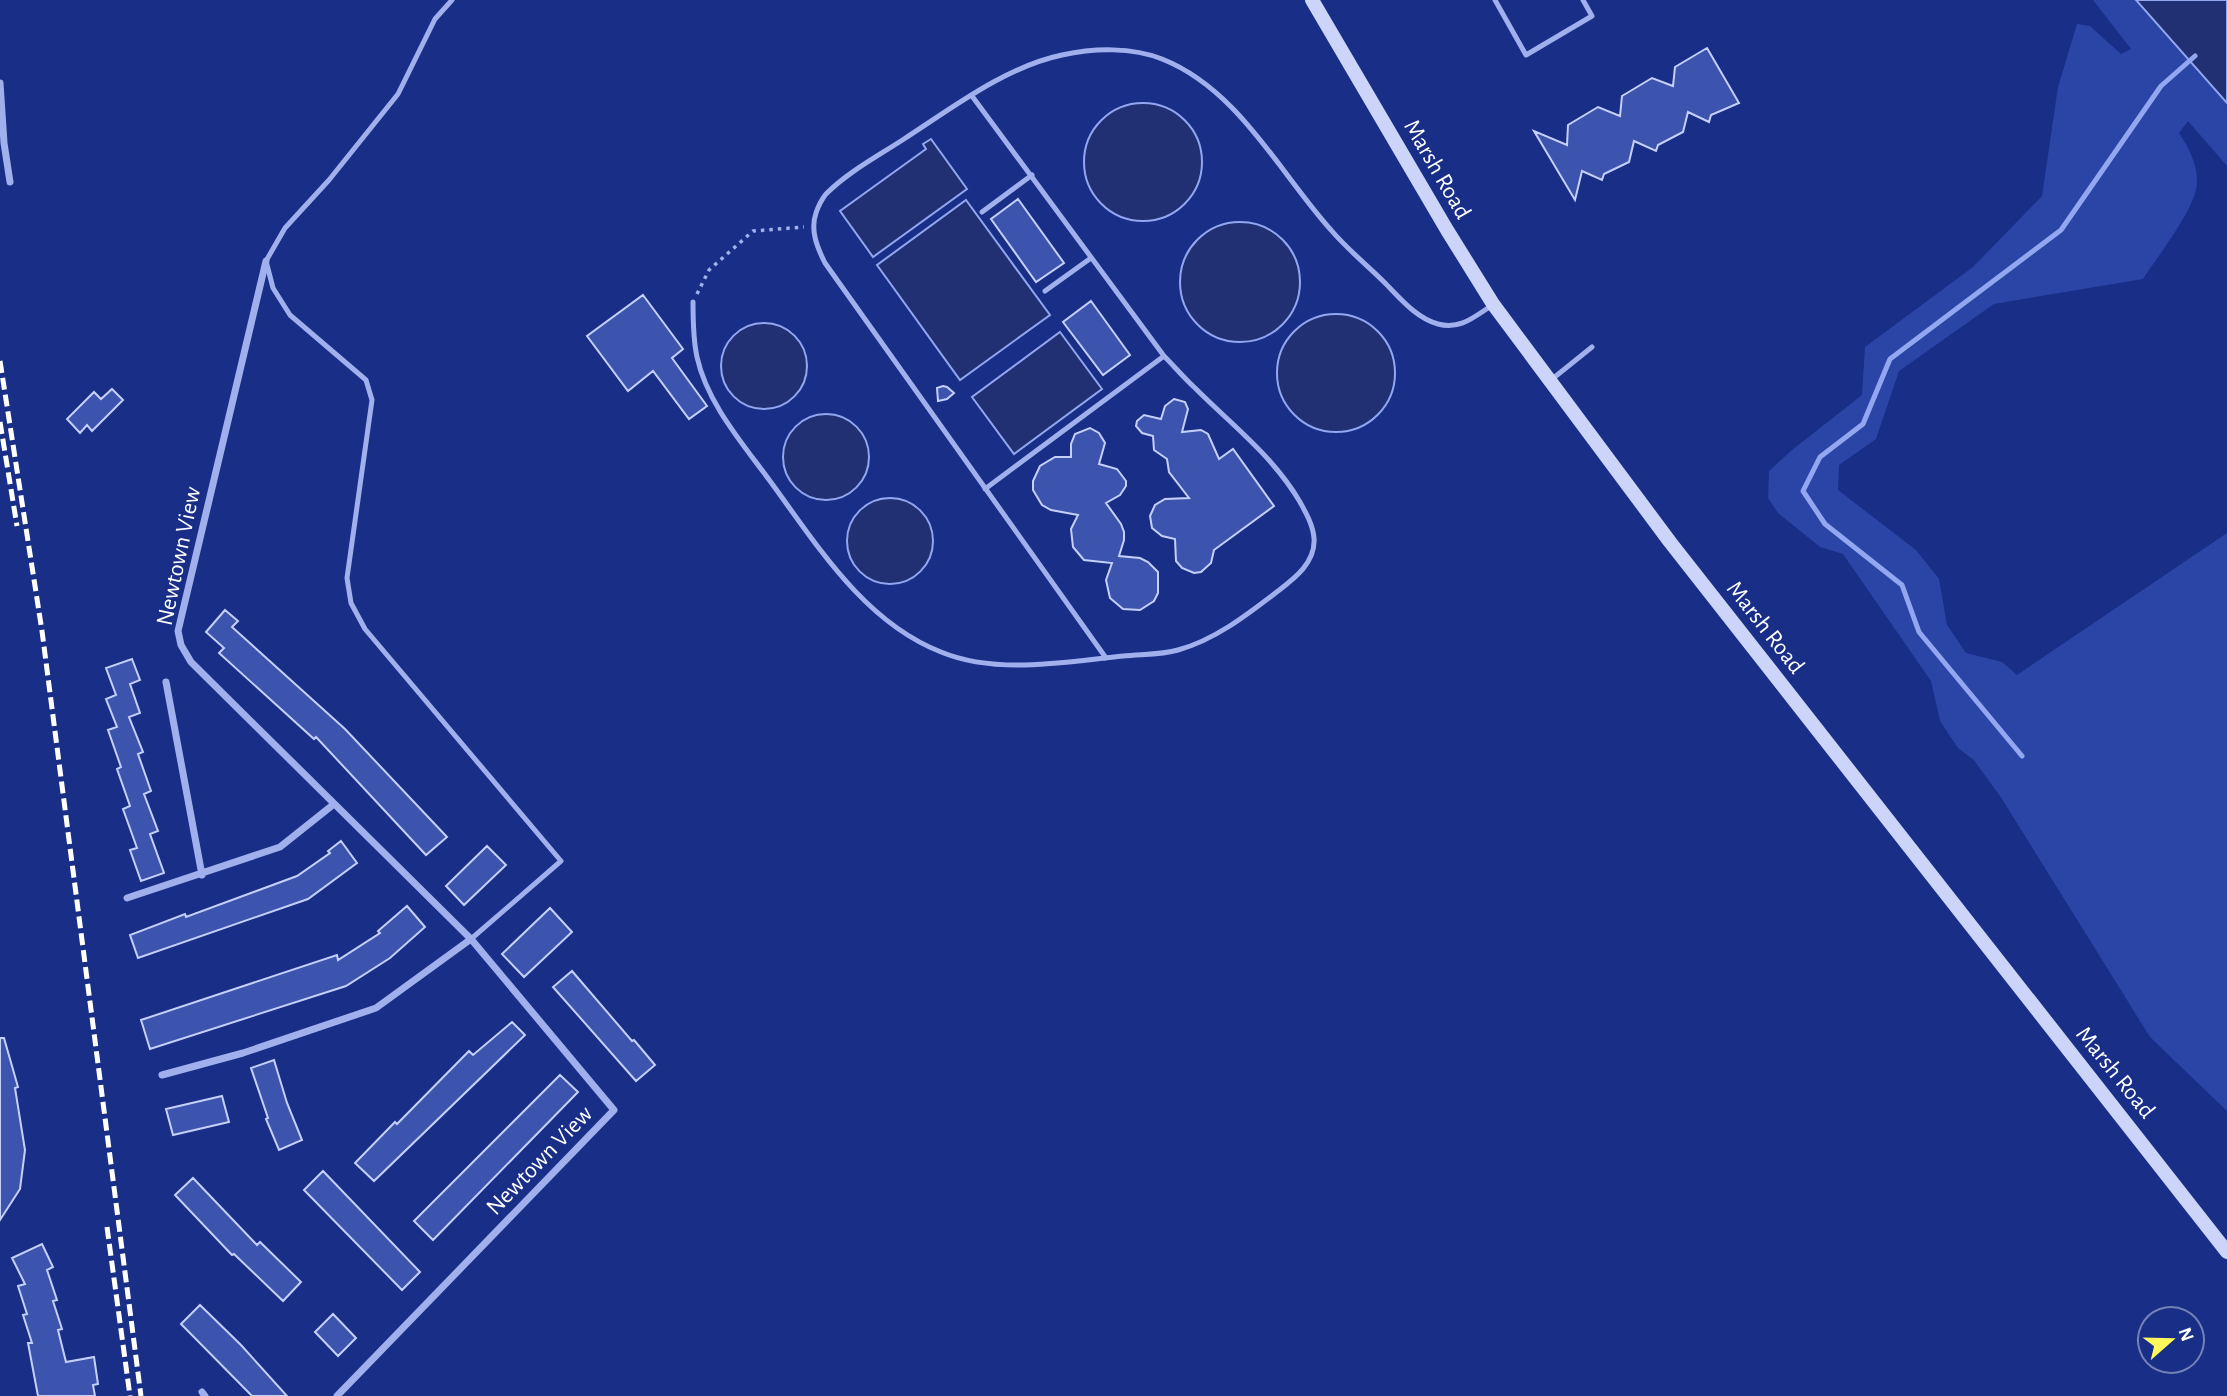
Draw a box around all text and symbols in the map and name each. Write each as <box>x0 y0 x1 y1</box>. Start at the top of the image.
street label: Marsh Road <box>1399 116 1475 223</box>
street label: Newtown View <box>153 485 205 628</box>
street label: Marsh Road <box>1722 577 1809 678</box>
street label: Marsh Road <box>2071 1022 2159 1123</box>
street label: Newtown View <box>482 1102 597 1220</box>
north arrow <box>2136 1305 2206 1375</box>
text: N <box>2174 1325 2197 1344</box>

